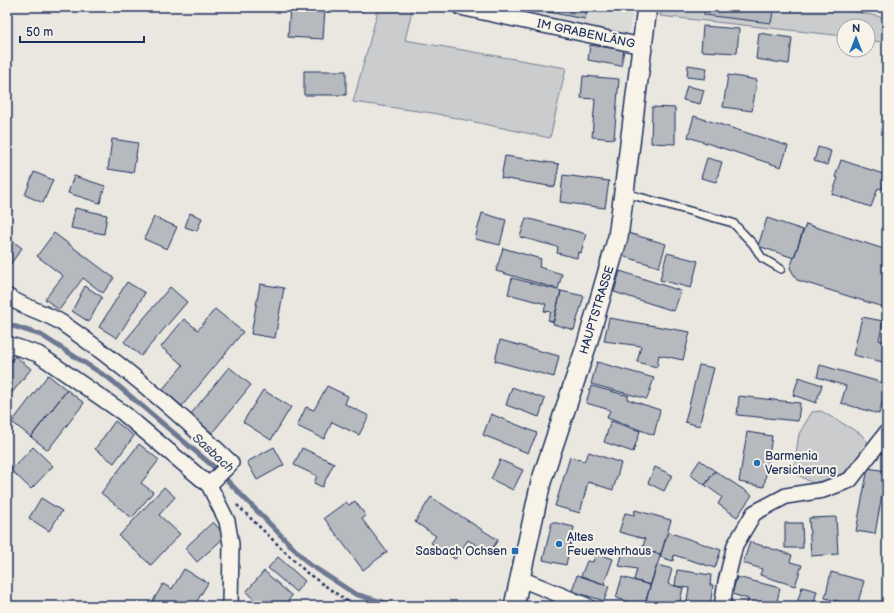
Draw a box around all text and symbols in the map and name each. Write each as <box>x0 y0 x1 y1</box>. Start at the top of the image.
street label: IM GRABENLÄNG <box>536 15 636 52</box>
scale bar <box>20 18 144 44</box>
north arrow <box>836 18 876 58</box>
text: N <box>852 22 860 35</box>
text: 50 m <box>26 25 53 40</box>
street label: HAUPTSTRASSE <box>576 264 618 356</box>
water label: Sasbach <box>189 430 237 476</box>
place label: Barmenia Versicherung <box>765 449 837 478</box>
marker: Barmenia Versicherung <box>752 458 762 468</box>
place label: Altes Feuerwehrhaus <box>567 530 651 559</box>
marker: Altes Feuerwehrhaus <box>554 539 564 549</box>
place label: Sasbach Ochsen <box>415 544 507 559</box>
marker: Sasbach Ochsen <box>510 546 520 556</box>

